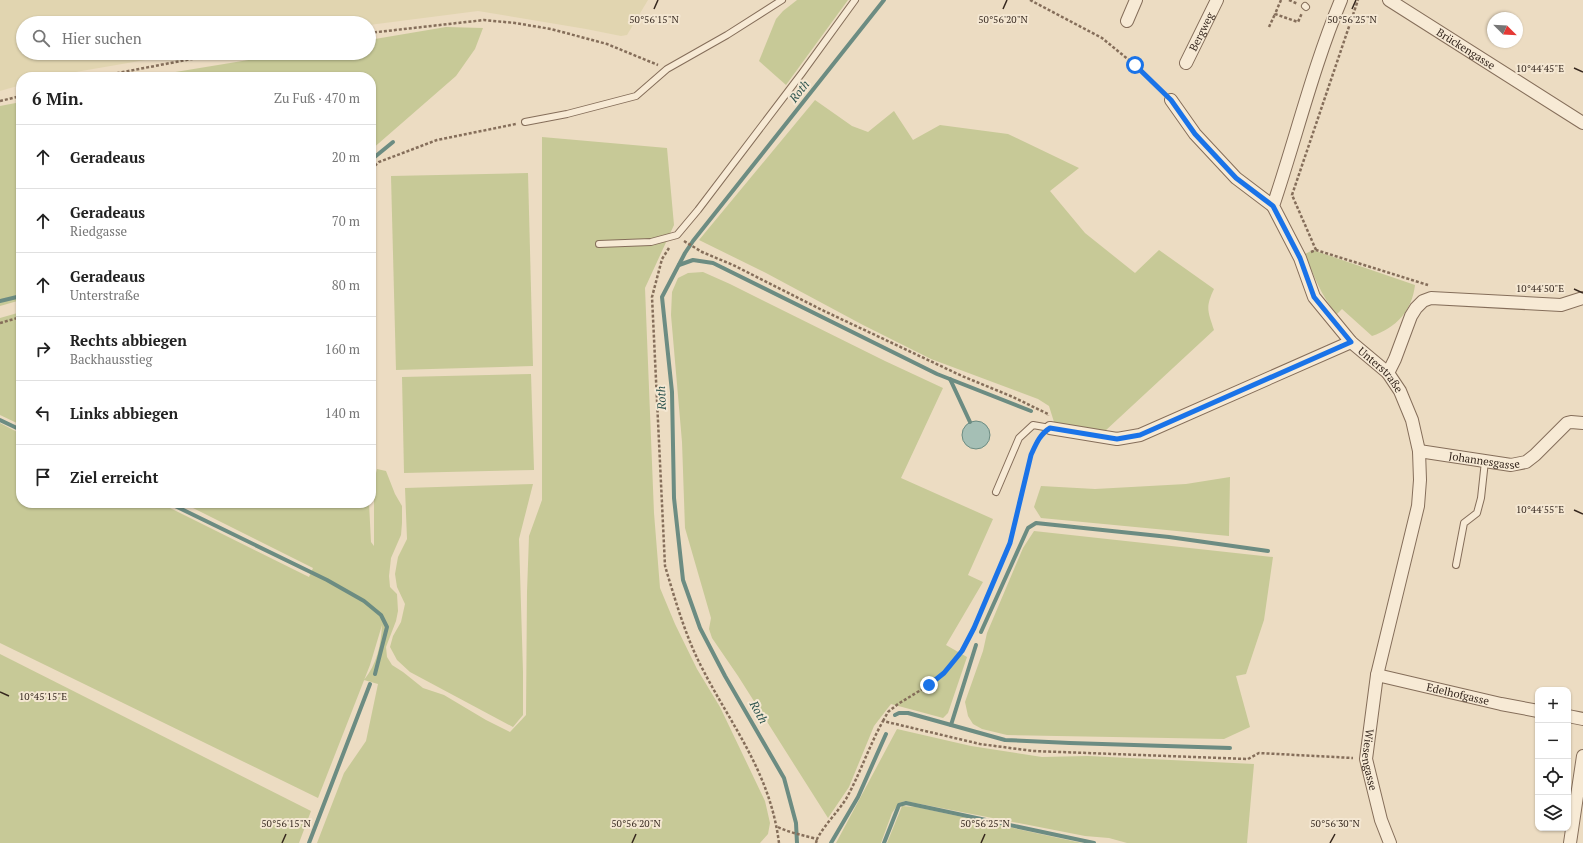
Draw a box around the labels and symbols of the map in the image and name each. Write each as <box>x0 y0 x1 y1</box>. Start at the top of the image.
street label: Bergweg <box>1186 10 1217 53</box>
north arrow <box>1487 12 1523 48</box>
text: 50°56'15"N <box>629 13 679 26</box>
text: 50°56'20"N <box>978 13 1028 26</box>
text: 50°56'25"N <box>1327 13 1377 26</box>
street label: Brückengasse <box>1434 25 1498 73</box>
route start <box>1126 56 1144 74</box>
text: 10°44'45"E <box>1516 62 1564 75</box>
water label: Roth <box>785 77 812 106</box>
text: 10°44'50"E <box>1516 282 1564 295</box>
street label: Unterstraße <box>1355 344 1406 396</box>
water label: Roth <box>653 386 669 411</box>
street label: Johannesgasse <box>1448 449 1521 472</box>
text: 10°44'55"E <box>1516 503 1564 516</box>
route end <box>920 676 938 694</box>
street label: Edelhofgasse <box>1425 680 1491 708</box>
text: 10°45'15"E <box>19 690 67 703</box>
water label: Roth <box>746 697 771 726</box>
street label: Wiesengasse <box>1359 728 1381 792</box>
text: 50°56'15"N <box>261 817 311 830</box>
text: 50°56'20"N <box>611 817 661 830</box>
text: 50°56'25"N <box>960 817 1010 830</box>
text: 50°56'30"N <box>1310 817 1360 830</box>

